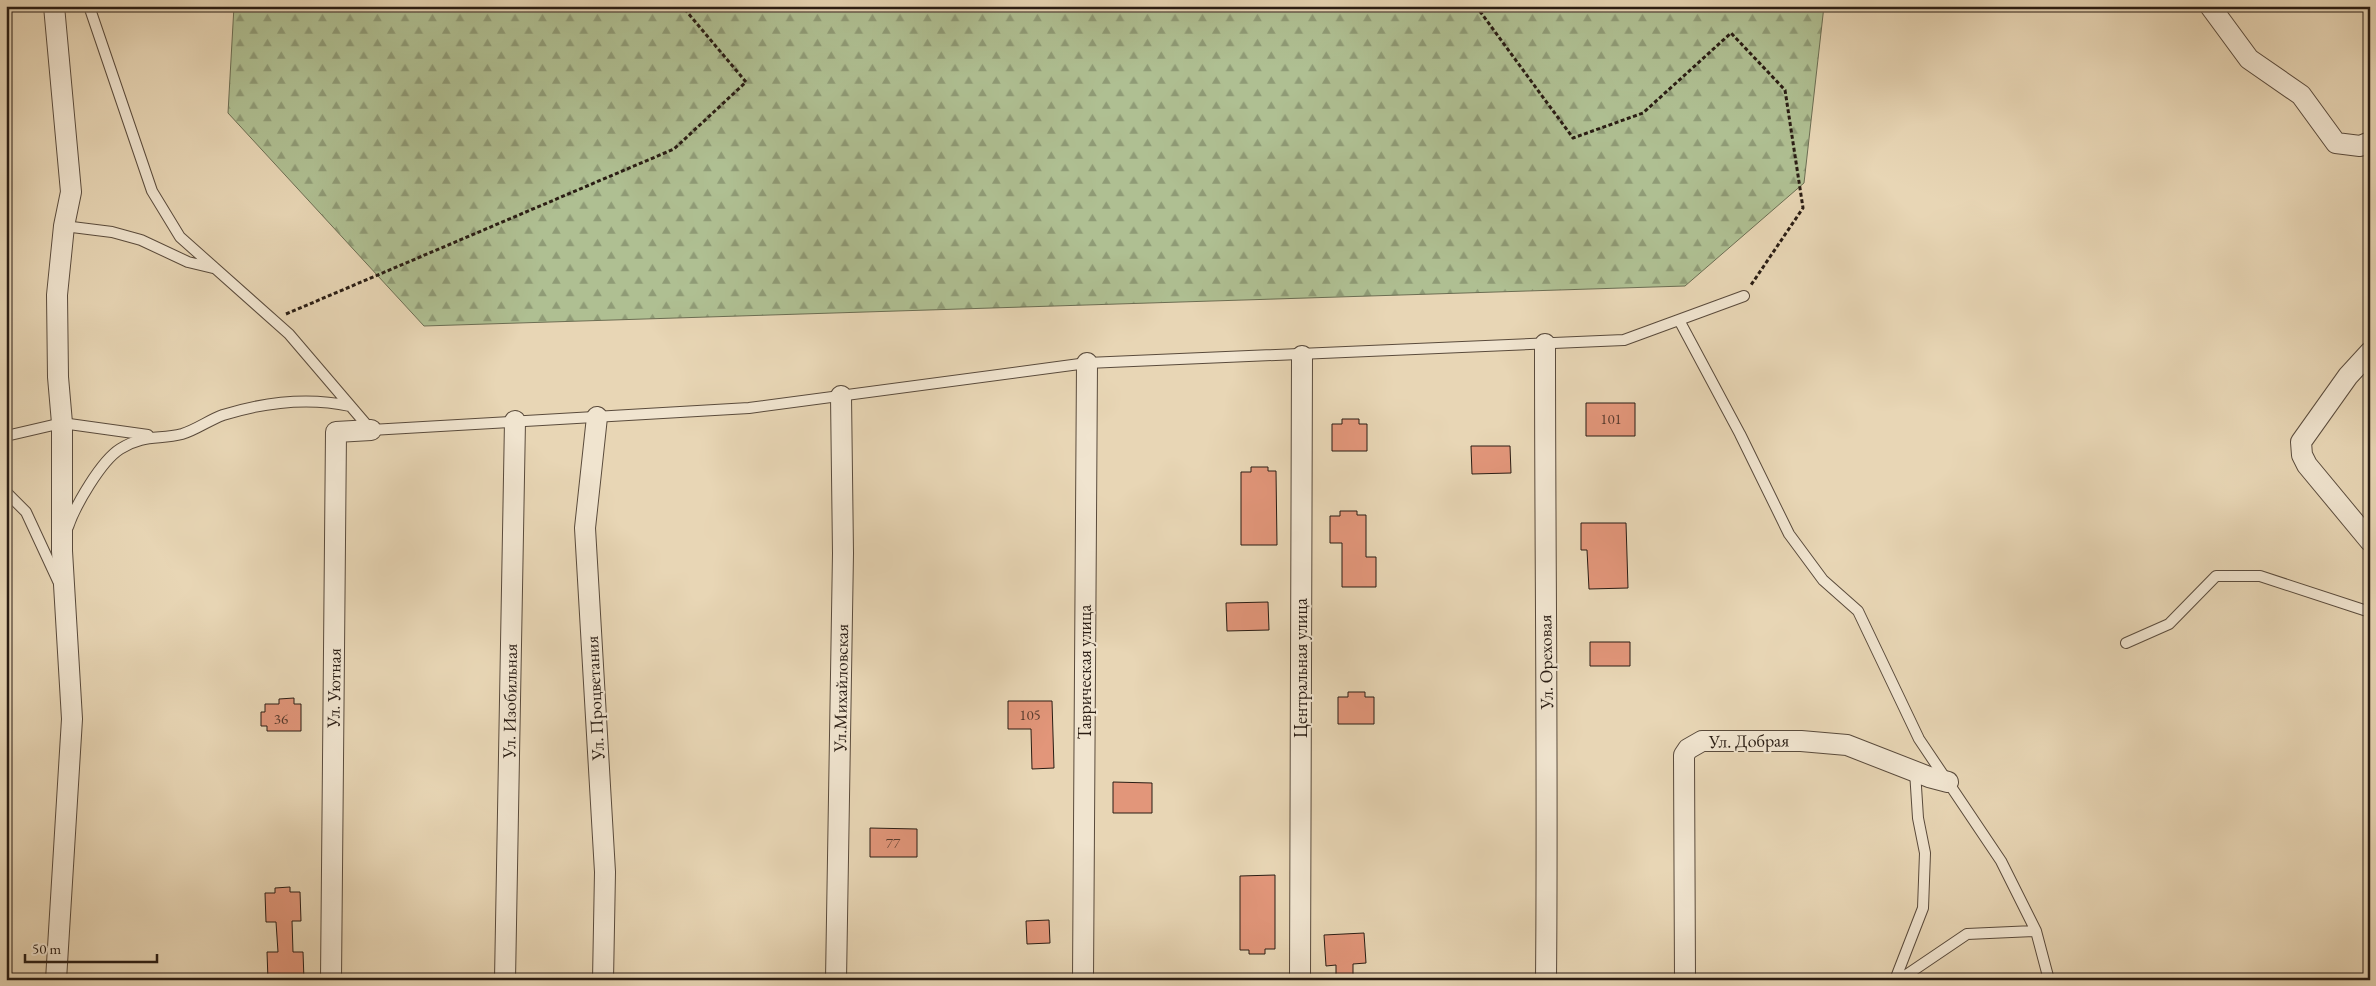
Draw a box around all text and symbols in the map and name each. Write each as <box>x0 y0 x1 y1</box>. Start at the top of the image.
house number: 101 <box>1600 409 1622 428</box>
street label: Центральная улица <box>1289 597 1312 738</box>
street label: Таврическая улица <box>1073 604 1096 739</box>
street label: Ул. Ореховая <box>1533 614 1558 711</box>
street label: Ул.Михайловская <box>828 624 853 753</box>
street label: Ул. Процветания <box>580 635 609 762</box>
street label: Ул. Изобильная <box>497 644 522 759</box>
street label: Ул. Уютная <box>321 648 346 729</box>
house number: 105 <box>1019 705 1041 724</box>
house number: 36 <box>274 709 288 728</box>
street label: Ул. Добрая <box>1708 728 1789 753</box>
house number: 77 <box>886 833 901 852</box>
scale bar <box>25 931 158 963</box>
text: 50 m <box>32 939 61 958</box>

